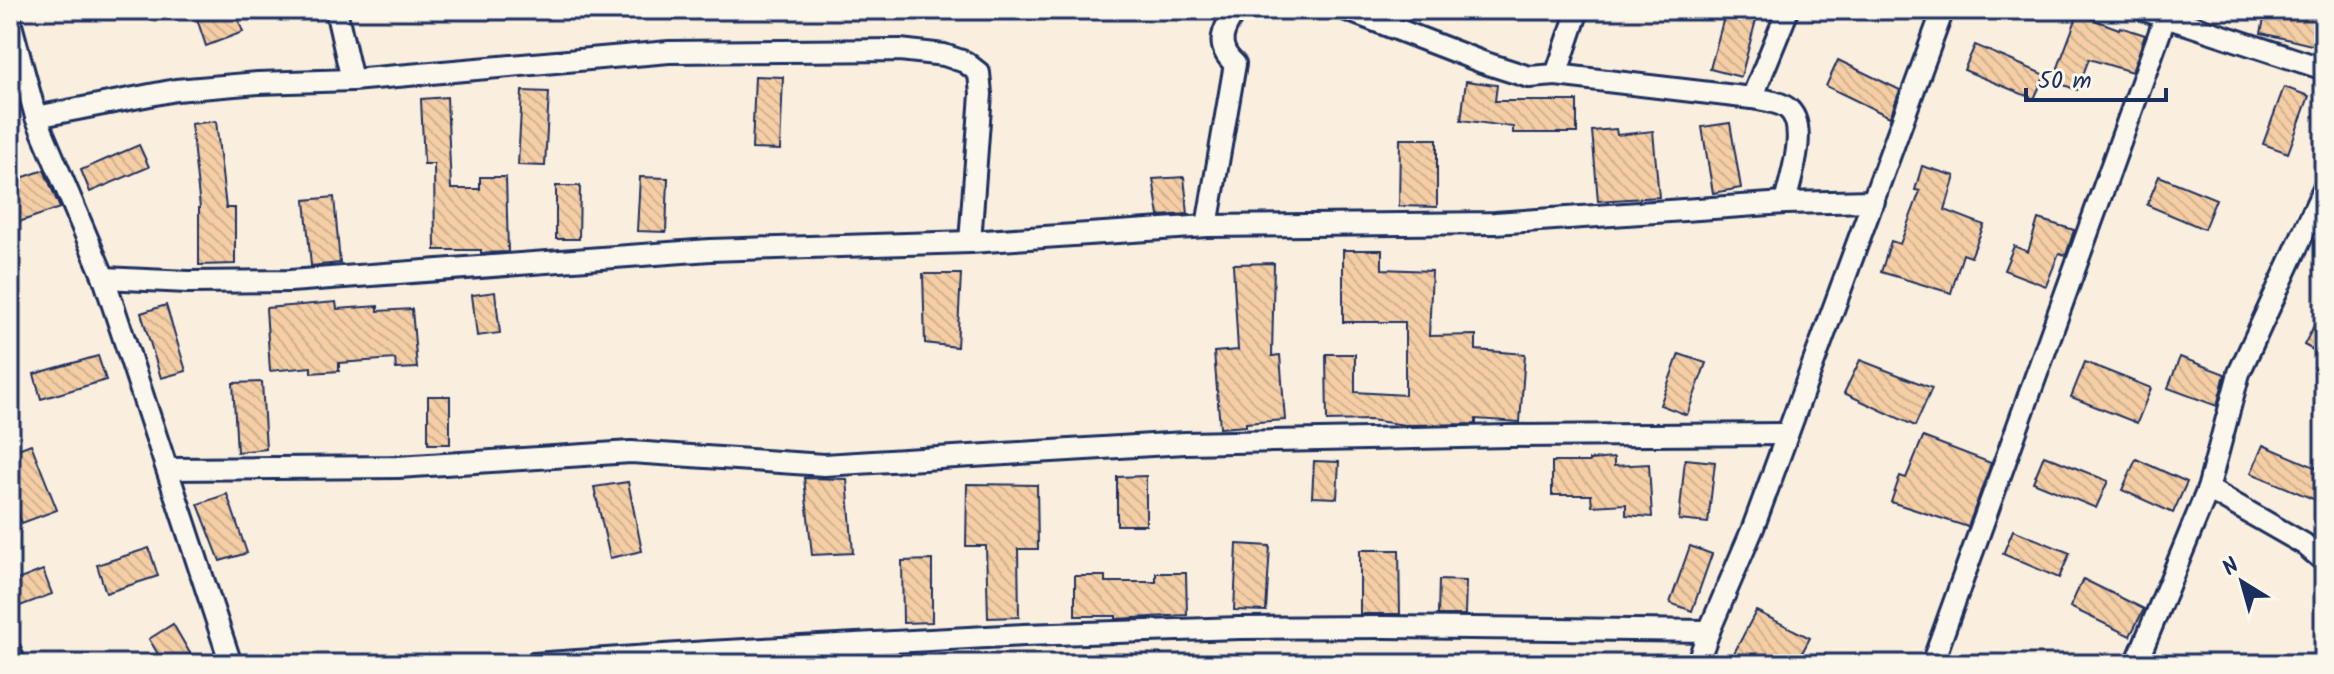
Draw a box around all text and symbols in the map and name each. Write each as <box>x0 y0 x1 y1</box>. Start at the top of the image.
scale bar <box>2026 52 2166 102</box>
text: 50 m <box>2038 62 2092 101</box>
north arrow <box>2202 542 2282 622</box>
text: N <box>2215 550 2248 586</box>

